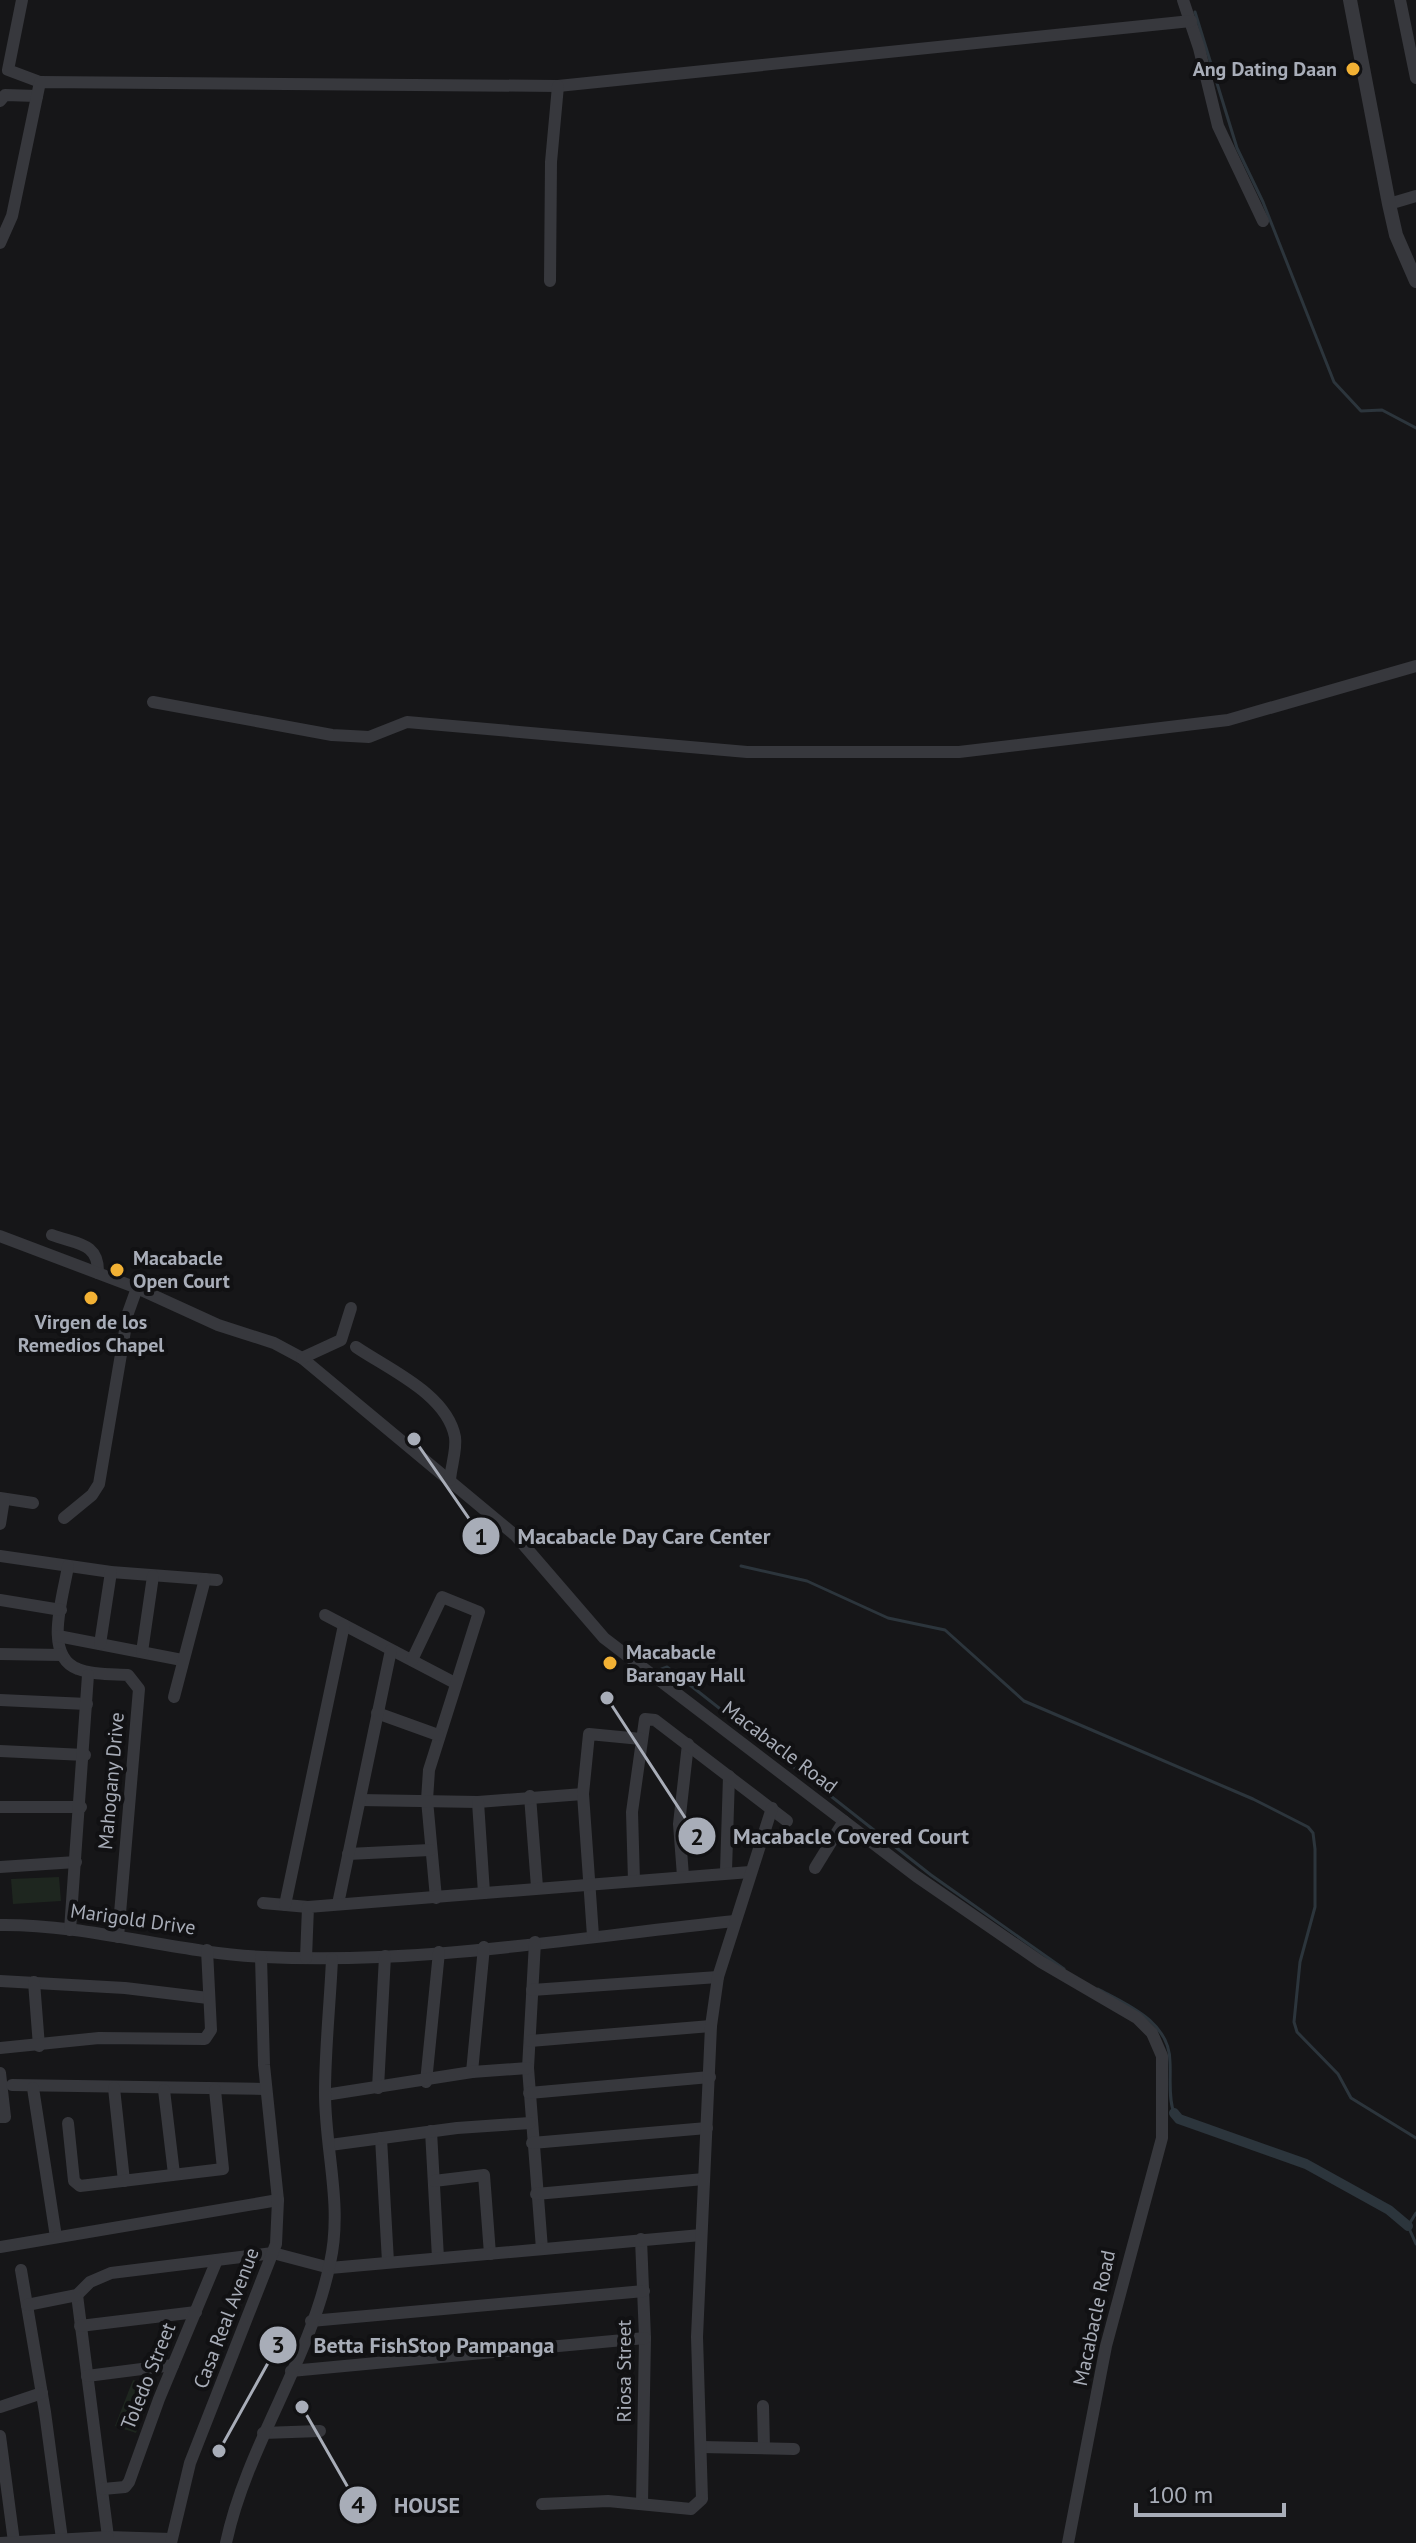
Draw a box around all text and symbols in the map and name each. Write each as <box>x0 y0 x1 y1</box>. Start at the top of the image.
place label: Ang Dating Daan <box>1193 56 1337 82</box>
marker: Ang Dating Daan <box>1344 60 1362 78</box>
place label: Macabacle Open Court <box>133 1245 230 1294</box>
marker: Macabacle Open Court <box>108 1261 126 1279</box>
marker: Virgen de los Remedios Chapel <box>82 1289 100 1307</box>
place label: Virgen de los Remedios Chapel <box>18 1309 164 1358</box>
callout: Macabacle Day Care Center <box>461 1513 787 1559</box>
text: 1 <box>474 1521 488 1552</box>
text: Macabacle Day Care Center <box>518 1522 771 1550</box>
place label: Macabacle Barangay Hall <box>626 1639 745 1688</box>
marker: Macabacle Barangay Hall <box>601 1654 619 1672</box>
street label: Macabacle Road <box>717 1695 843 1799</box>
street label: Mahogany Drive <box>92 1711 130 1851</box>
callout: Macabacle Covered Court <box>677 1813 985 1859</box>
text: 2 <box>690 1821 704 1852</box>
text: Macabacle Covered Court <box>733 1822 969 1850</box>
street label: Marigold Drive <box>69 1897 197 1941</box>
street label: Casa Real Avenue <box>187 2244 265 2392</box>
street label: Macabacle Road <box>1067 2248 1121 2388</box>
street label: Toledo Street <box>115 2318 181 2433</box>
street label: Riosa Street <box>611 2319 637 2422</box>
callout: Betta FishStop Pampanga <box>258 2322 571 2368</box>
text: 3 <box>271 2329 285 2360</box>
text: Betta FishStop Pampanga <box>314 2331 554 2359</box>
scale bar <box>1136 2467 1284 2517</box>
text: 100 m <box>1148 2479 1213 2510</box>
callout: HOUSE <box>338 2482 476 2528</box>
text: 4 <box>351 2489 365 2520</box>
text: HOUSE <box>394 2491 460 2519</box>

